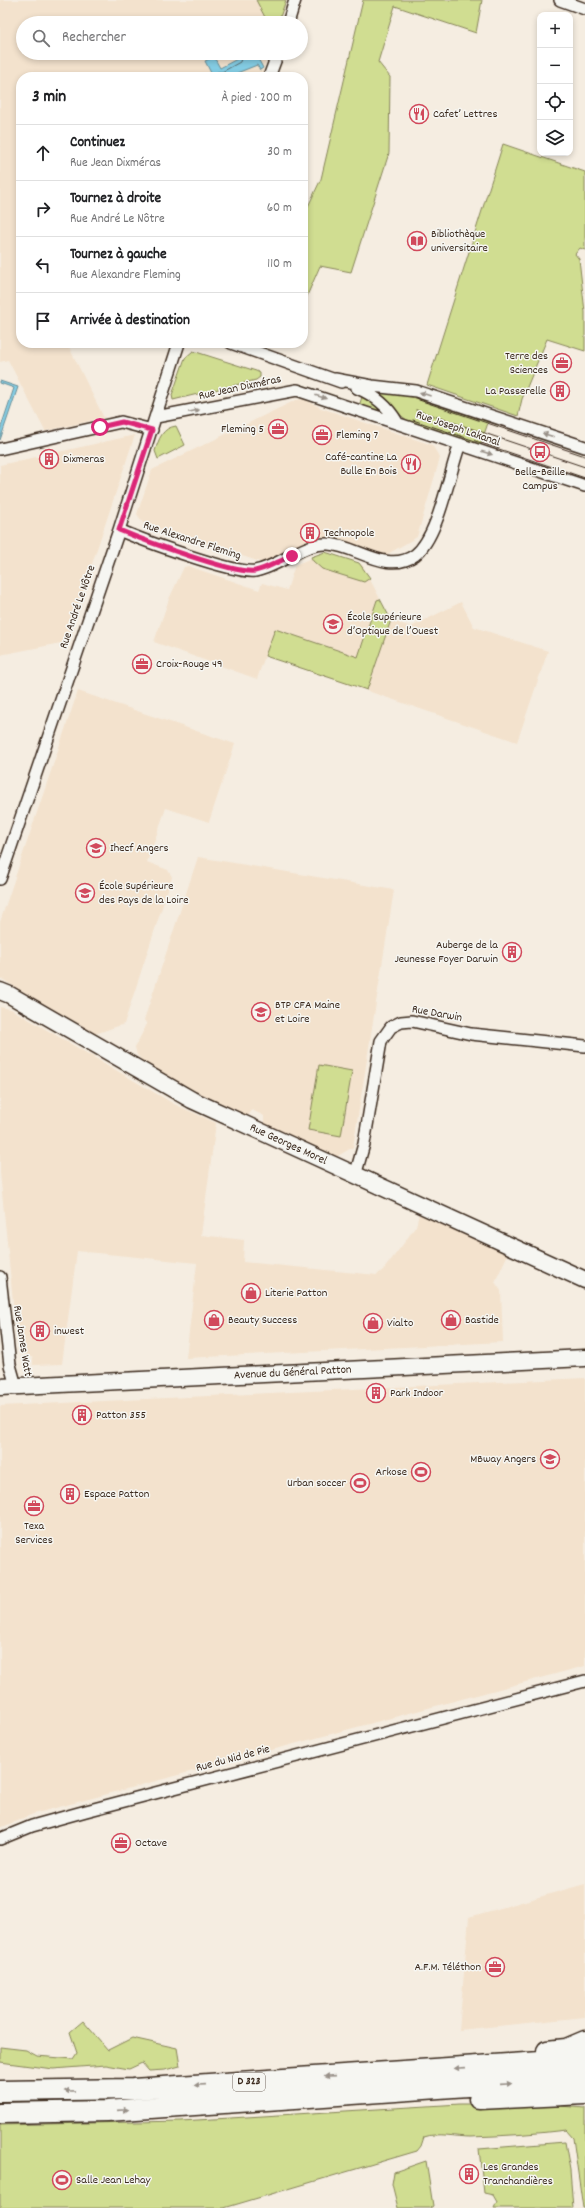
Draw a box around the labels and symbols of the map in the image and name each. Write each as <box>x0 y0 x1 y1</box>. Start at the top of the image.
restaurant icon: Cafet’ Lettres <box>408 103 430 125</box>
place label: Cafet’ Lettres <box>433 106 497 123</box>
place label: Bibliothèque universitaire <box>431 226 488 257</box>
library icon: Bibliothèque universitaire <box>406 230 428 252</box>
place label: Terre des Sciences <box>505 348 548 379</box>
office icon: Terre des Sciences <box>551 352 573 374</box>
street label: Rue Jean Dixméras <box>197 371 283 405</box>
building icon: La Passerelle <box>549 380 571 402</box>
place label: La Passerelle <box>486 383 546 400</box>
one-way arrow <box>418 391 430 397</box>
one-way arrow <box>316 394 328 400</box>
one-way arrow <box>188 407 201 413</box>
street label: Rue Joseph Lakanal <box>414 407 502 451</box>
route start <box>91 418 109 436</box>
office icon: Fleming 5 <box>267 418 289 440</box>
place label: Fleming 5 <box>221 421 264 438</box>
office icon: Fleming 7 <box>311 424 333 446</box>
place label: Fleming 7 <box>336 427 378 444</box>
one-way arrow <box>542 432 554 438</box>
bus stop icon: Belle-Beille Campus <box>529 441 551 463</box>
building icon: Dixmeras <box>38 448 60 470</box>
place label: Café-cantine La Bulle En Bois <box>325 449 397 480</box>
one-way arrow <box>481 450 493 456</box>
place label: Dixmeras <box>63 451 105 468</box>
restaurant icon: Café-cantine La Bulle En Bois <box>400 453 422 475</box>
place label: Belle-Beille Campus <box>515 464 565 495</box>
street label: Rue Alexandre Fleming <box>141 517 243 565</box>
building icon: Technopole <box>299 522 321 544</box>
place label: Technopole <box>324 525 374 542</box>
route end <box>283 547 301 565</box>
street label: Rue André Le Nôtre <box>56 563 100 651</box>
place label: École Supérieure d’Optique de l’Ouest <box>347 609 439 640</box>
school or university icon: École Supérieure d’Optique de l’Ouest <box>322 613 344 635</box>
office icon: Croix-Rouge 49 <box>131 653 153 675</box>
place label: Croix-Rouge 49 <box>156 656 223 673</box>
school or university icon: Ihecf Angers <box>85 837 107 859</box>
place label: Ihecf Angers <box>110 840 168 857</box>
place label: École Supérieure des Pays de la Loire <box>99 878 189 909</box>
school or university icon: École Supérieure des Pays de la Loire <box>74 882 96 904</box>
place label: Auberge de la Jeunesse Foyer Darwin <box>394 937 498 968</box>
building icon: Auberge de la Jeunesse Foyer Darwin <box>501 941 523 963</box>
place label: BTP CFA Maine et Loire <box>275 997 340 1028</box>
school or university icon: BTP CFA Maine et Loire <box>250 1001 272 1023</box>
street label: Rue Darwin <box>411 1001 464 1027</box>
street label: Rue Georges Morel <box>247 1119 330 1169</box>
shop icon: Literie Patton <box>240 1282 262 1304</box>
place label: Literie Patton <box>265 1285 328 1302</box>
street label: Rue James Watt <box>8 1304 36 1378</box>
shop icon: Beauty Success <box>203 1309 225 1331</box>
shop icon: Bastide <box>440 1309 462 1331</box>
place label: Beauty Success <box>228 1312 297 1329</box>
shop icon: Vialto <box>362 1312 384 1334</box>
place label: Bastide <box>465 1312 499 1329</box>
place label: Vialto <box>387 1315 413 1332</box>
building icon: inwest <box>29 1320 51 1342</box>
place label: inwest <box>54 1323 85 1340</box>
street label: Avenue du Général Patton <box>233 1361 352 1384</box>
building icon: Park Indoor <box>365 1382 387 1404</box>
place label: Park Indoor <box>390 1385 444 1402</box>
building icon: Patton 355 <box>71 1404 93 1426</box>
place label: Patton 355 <box>96 1407 146 1424</box>
school or university icon: MBway Angers <box>539 1448 561 1470</box>
place label: MBway Angers <box>470 1451 536 1468</box>
sports icon: Arkose <box>410 1461 432 1483</box>
place label: Arkose <box>375 1464 407 1481</box>
sports icon: Urban soccer <box>349 1472 371 1494</box>
place label: Urban soccer <box>287 1475 347 1492</box>
building icon: Espace Patton <box>59 1483 81 1505</box>
place label: Espace Patton <box>84 1486 150 1503</box>
office icon: Texa Services <box>23 1495 45 1517</box>
place label: Texa Services <box>15 1518 53 1549</box>
street label: Rue du Nid de Pie <box>194 1741 272 1777</box>
office icon: Octave <box>110 1832 132 1854</box>
place label: Octave <box>135 1835 167 1852</box>
office icon: A.F.M. Téléthon <box>484 1956 506 1978</box>
place label: A.F.M. Téléthon <box>415 1959 481 1976</box>
one-way arrow <box>454 2064 466 2071</box>
road number: D 323 <box>233 2073 265 2091</box>
one-way arrow <box>324 2073 336 2080</box>
one-way arrow <box>500 2080 512 2087</box>
one-way arrow <box>194 2081 206 2088</box>
one-way arrow <box>63 2088 76 2094</box>
one-way arrow <box>117 2107 129 2114</box>
place label: Les Grandes Tranchandières <box>483 2159 553 2190</box>
building icon: Les Grandes Tranchandières <box>458 2163 480 2185</box>
sports icon: Salle Jean Lehay <box>51 2169 73 2191</box>
place label: Salle Jean Lehay <box>76 2172 152 2189</box>

